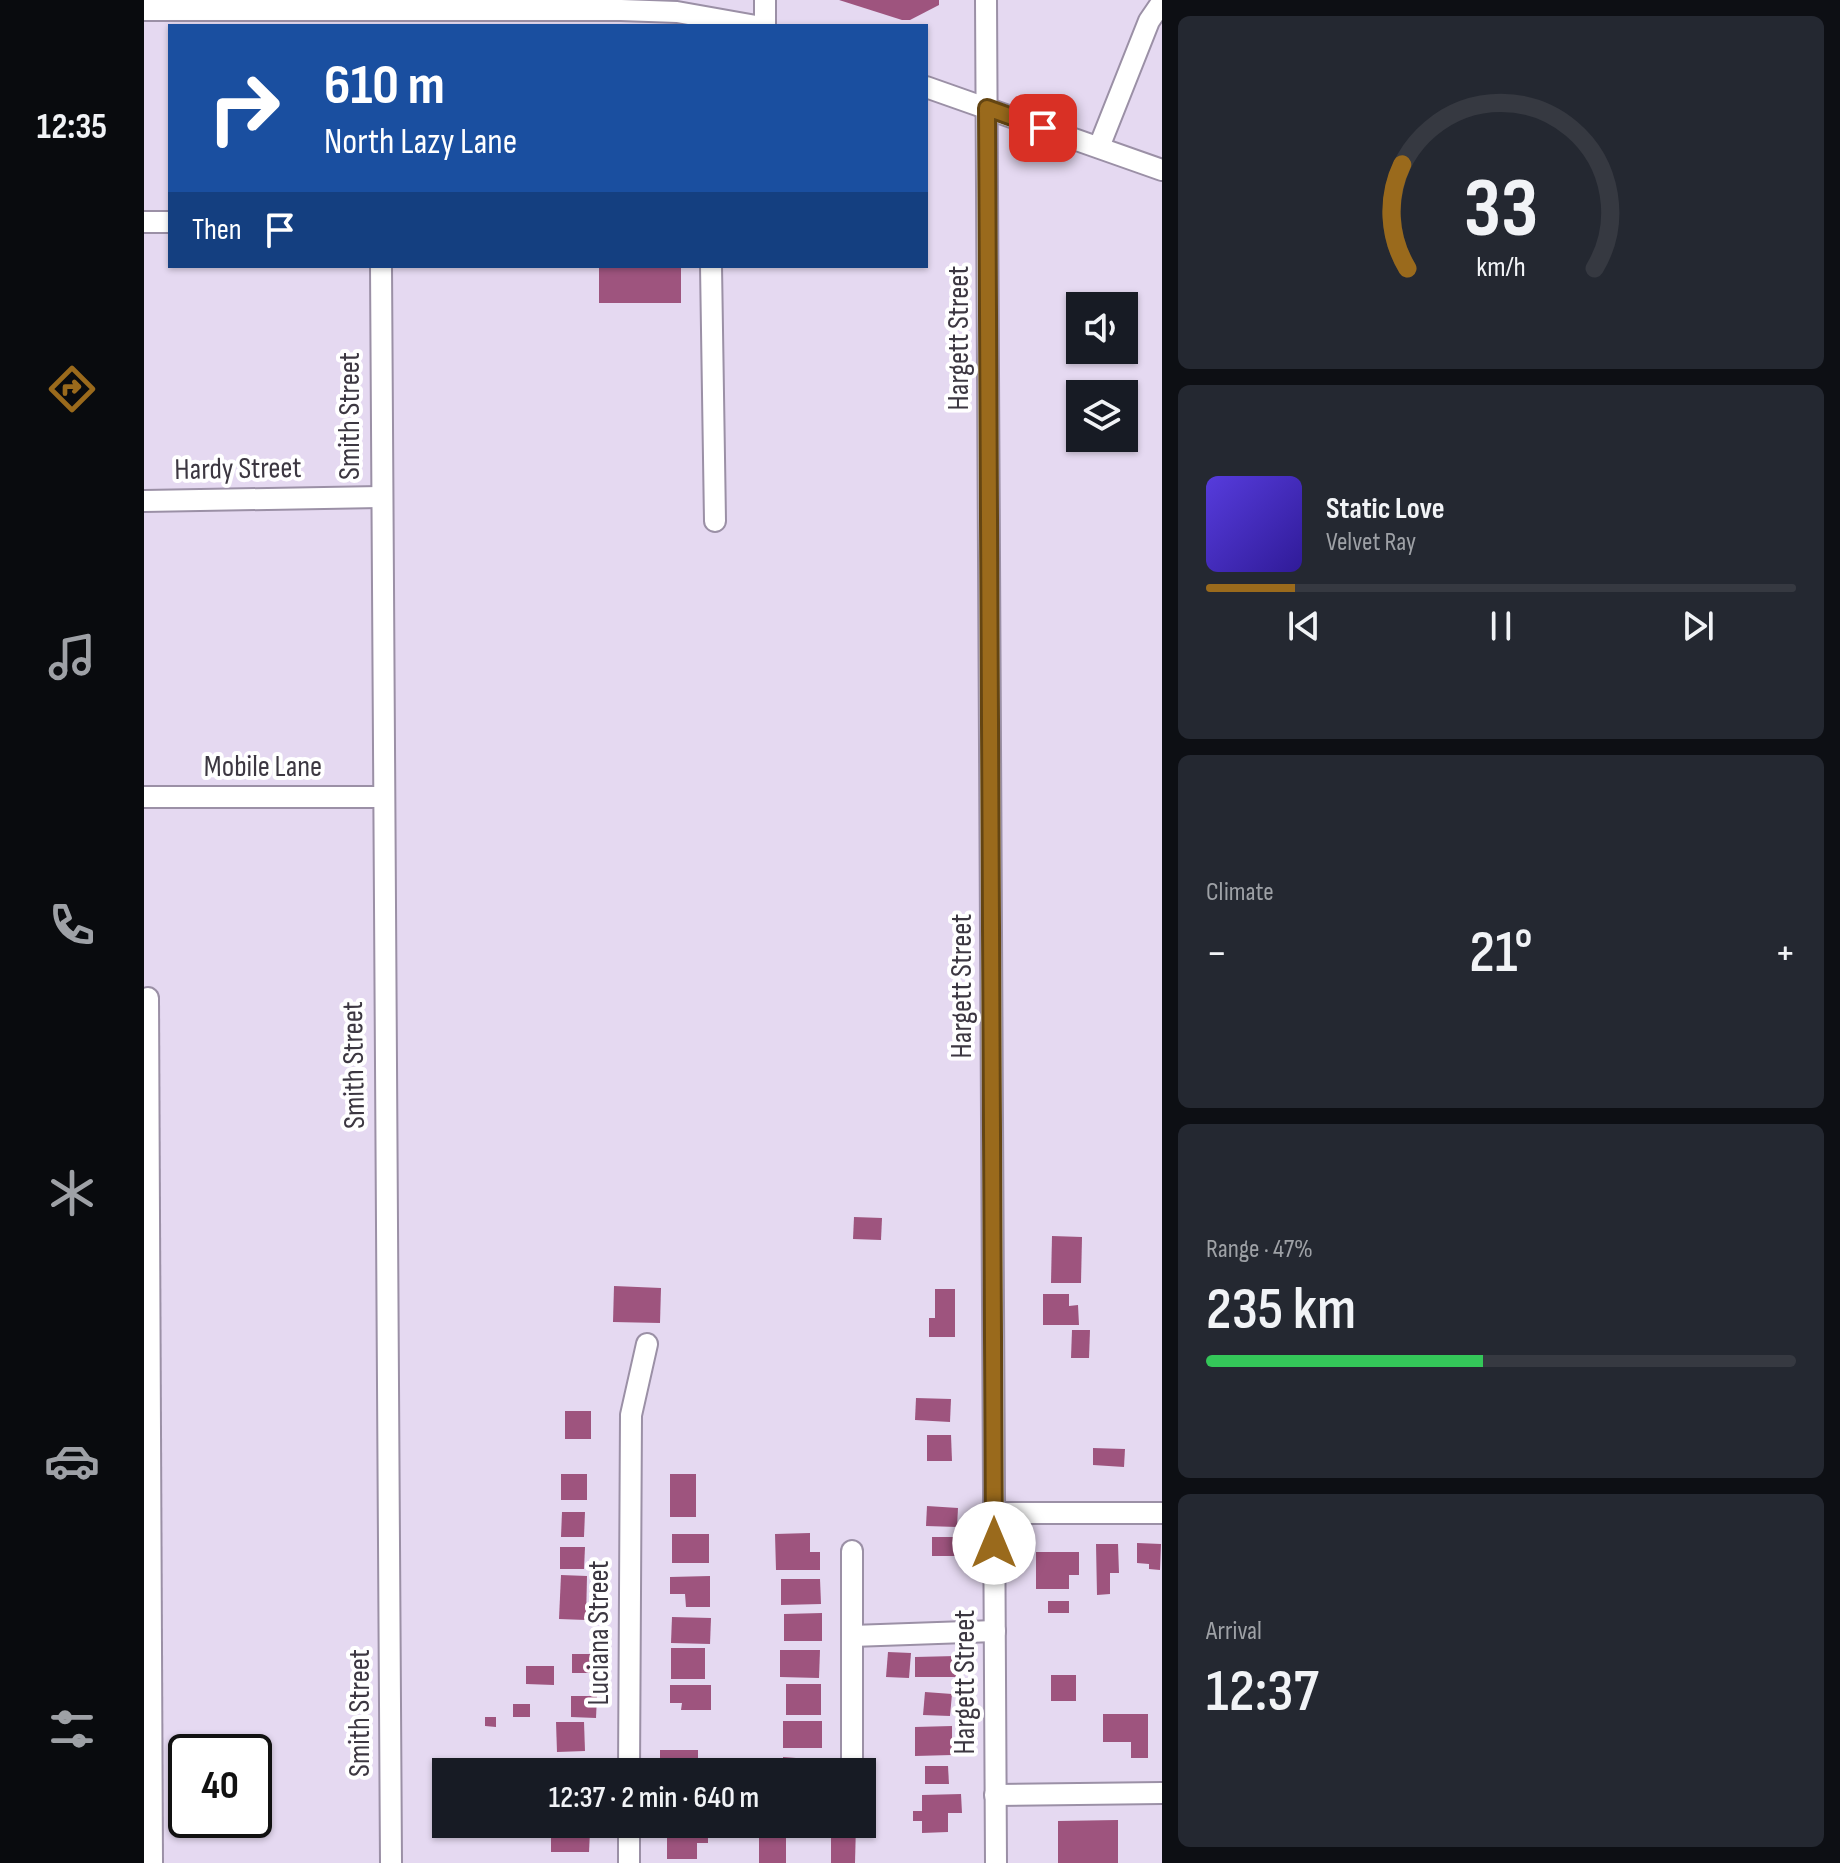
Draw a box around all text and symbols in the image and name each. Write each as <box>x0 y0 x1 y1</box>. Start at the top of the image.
text: 610 m <box>324 53 445 120</box>
icon: right <box>192 56 296 160</box>
pin <box>1009 94 1077 162</box>
text: 12:35 <box>37 106 107 149</box>
icon: arrive <box>1021 106 1065 150</box>
text: North Lazy Lane <box>324 121 517 164</box>
text: 33 <box>1464 159 1538 259</box>
icon: arrive <box>258 208 302 252</box>
text: Then <box>192 212 242 248</box>
text: km/h <box>1476 250 1526 285</box>
street label: Hargett Street <box>941 266 977 410</box>
map controls <box>1066 292 1138 452</box>
button: sound <box>1066 292 1138 364</box>
street label: Smith Street <box>332 352 368 480</box>
icon: directions <box>44 361 100 417</box>
button: layers <box>1066 380 1138 452</box>
street label: Hardy Street <box>174 450 302 488</box>
text: Static Love <box>1326 491 1445 527</box>
text: Velvet Ray <box>1326 527 1416 558</box>
icon: previous <box>1282 604 1326 648</box>
icon: pause <box>1479 604 1523 648</box>
icon: next <box>1676 604 1720 648</box>
icon: music <box>44 629 100 685</box>
street label: Mobile Lane <box>204 749 322 785</box>
text: Climate <box>1206 877 1274 908</box>
icon: phone <box>44 897 100 953</box>
street label: Hargett Street <box>944 914 980 1058</box>
text: 21° <box>1469 917 1533 989</box>
text: − <box>1206 927 1228 980</box>
text: + <box>1774 927 1796 980</box>
street label: Smith Street <box>335 1001 373 1129</box>
icon: climate <box>44 1165 100 1221</box>
text: Range · 47% <box>1206 1234 1313 1265</box>
text: 235 km <box>1206 1274 1356 1346</box>
icon: car <box>44 1433 100 1489</box>
position arrow <box>952 1501 1036 1585</box>
street label: Luciana Street <box>581 1560 617 1706</box>
street label: Hargett Street <box>947 1610 983 1754</box>
text: Arrival <box>1206 1616 1262 1647</box>
street label: Smith Street <box>342 1649 378 1777</box>
text: 12:37 <box>1206 1656 1319 1728</box>
icon: filters <box>44 1701 100 1757</box>
speed limit sign: 40 <box>168 1734 272 1838</box>
text: 12:37 · 2 min · 640 m <box>549 1780 759 1816</box>

